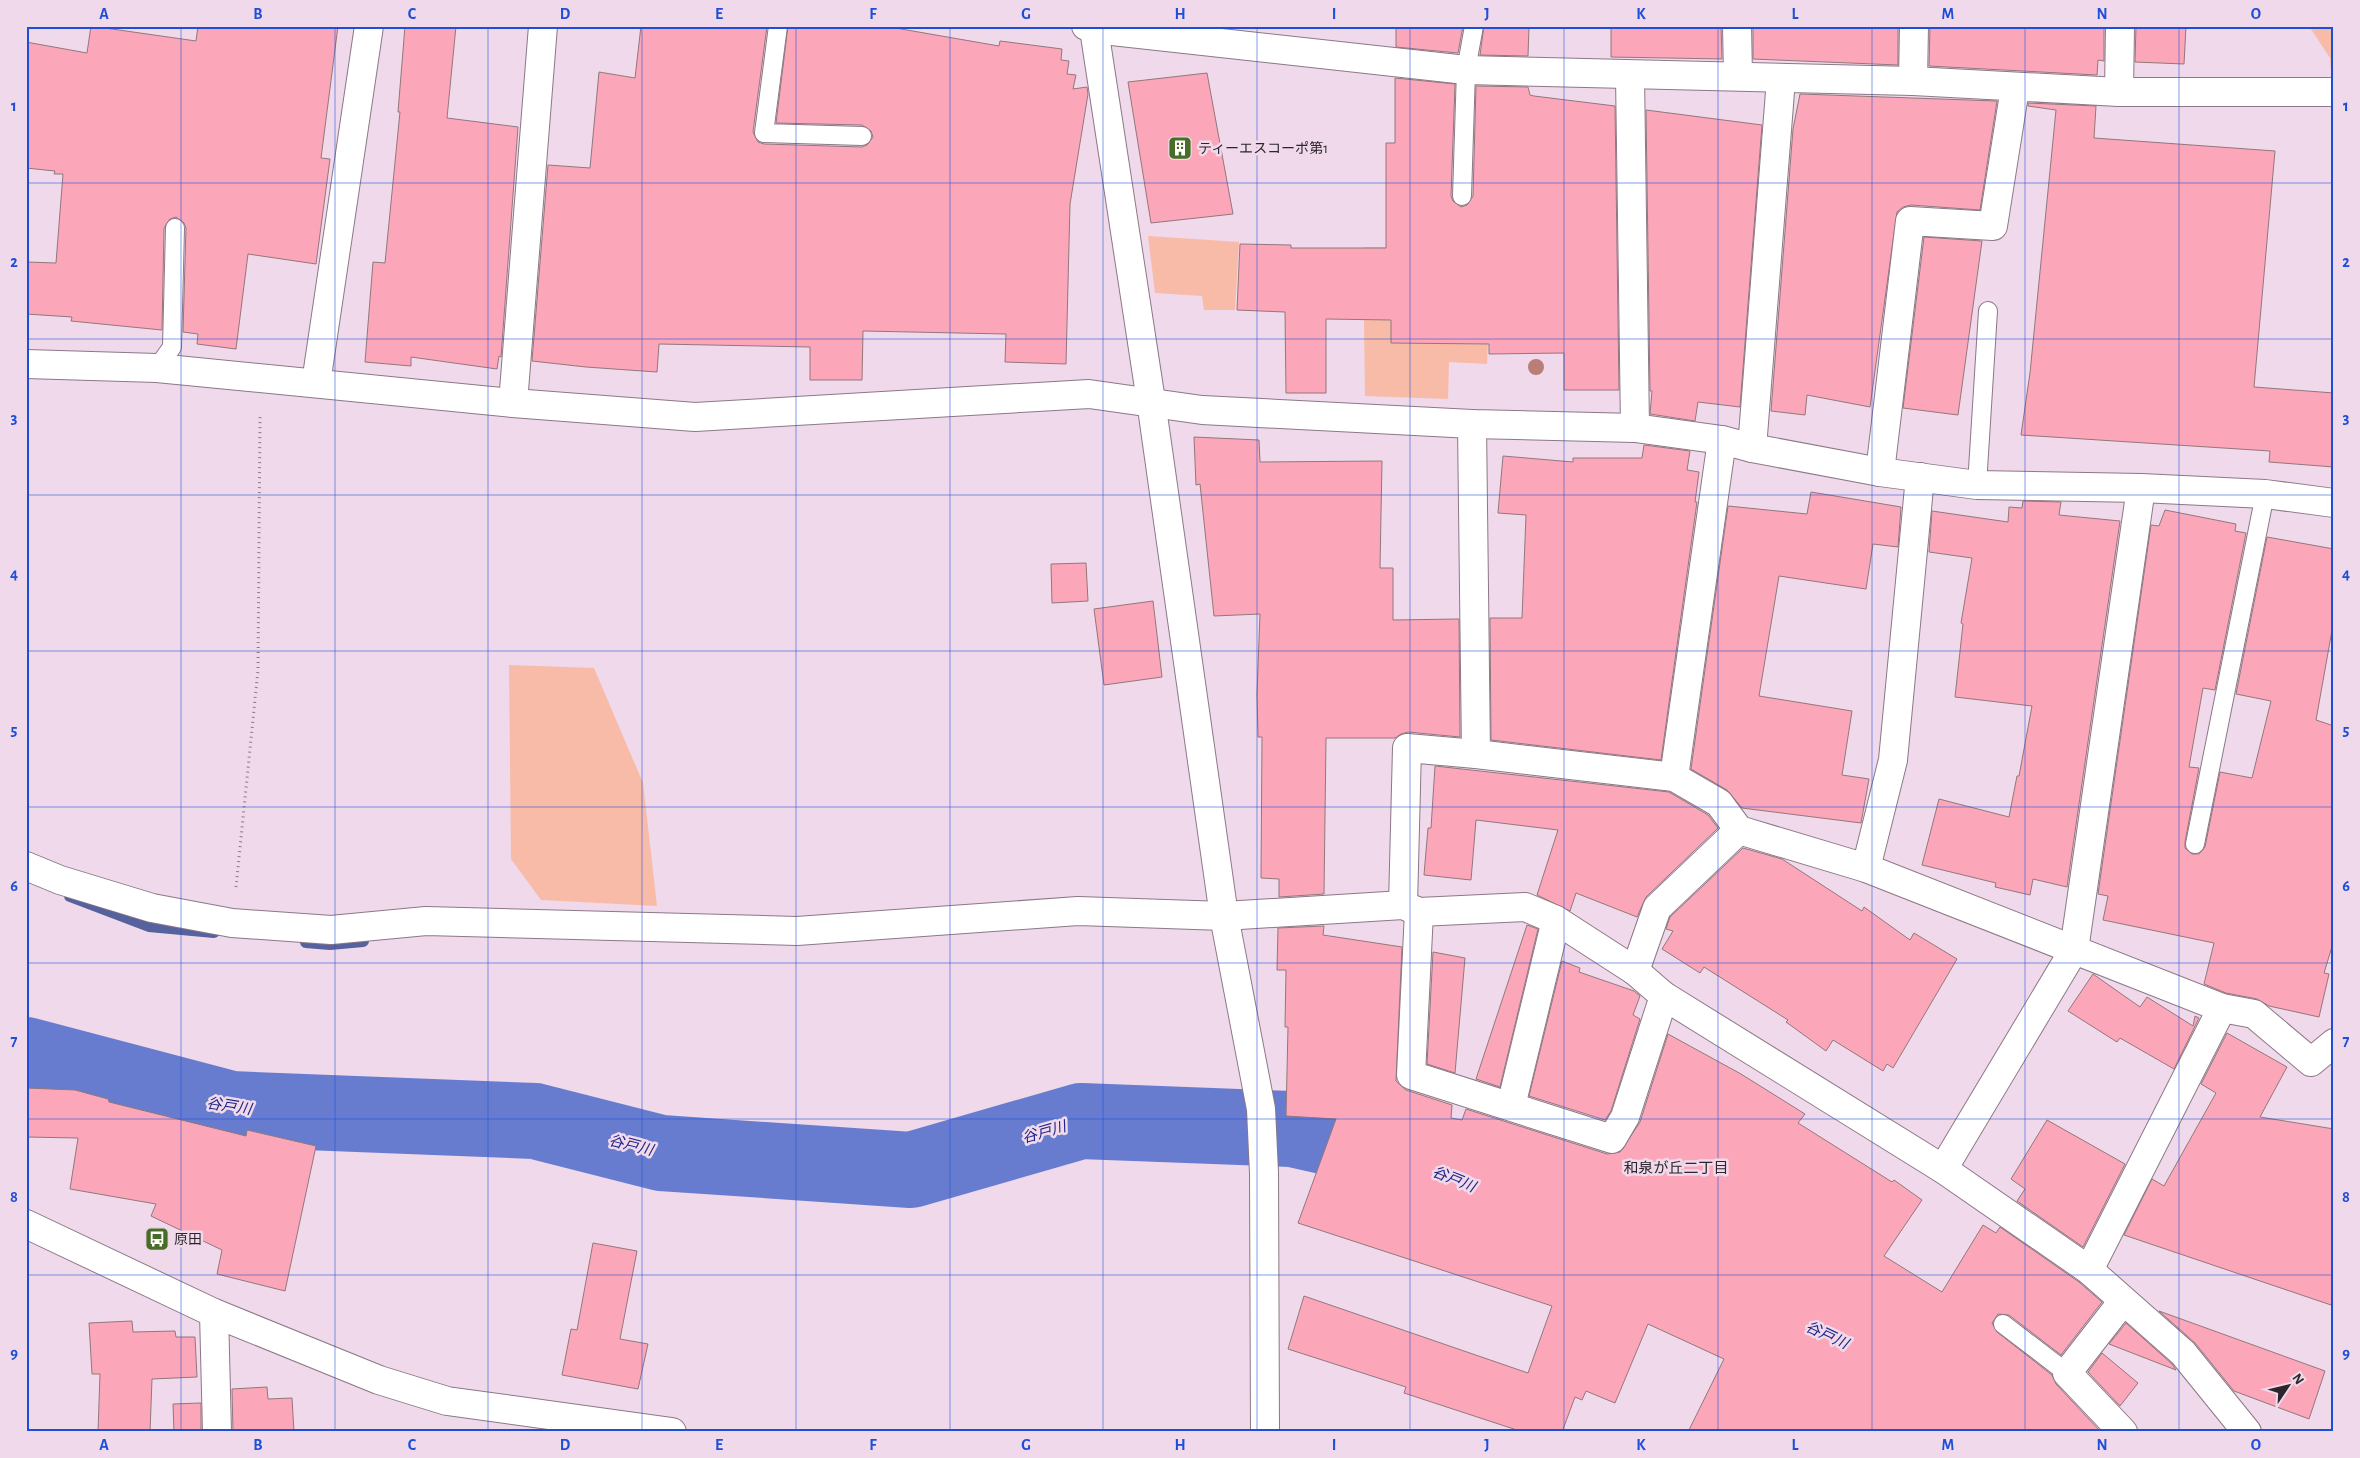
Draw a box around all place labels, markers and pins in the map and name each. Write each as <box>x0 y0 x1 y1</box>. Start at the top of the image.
building icon: ティーエスコーポ第1 <box>1167 135 1193 161</box>
place label: ティーエスコーポ第1 <box>1198 140 1328 156</box>
bus stop icon: 原田 <box>144 1226 170 1252</box>
place label: 原田 <box>174 1232 202 1247</box>

